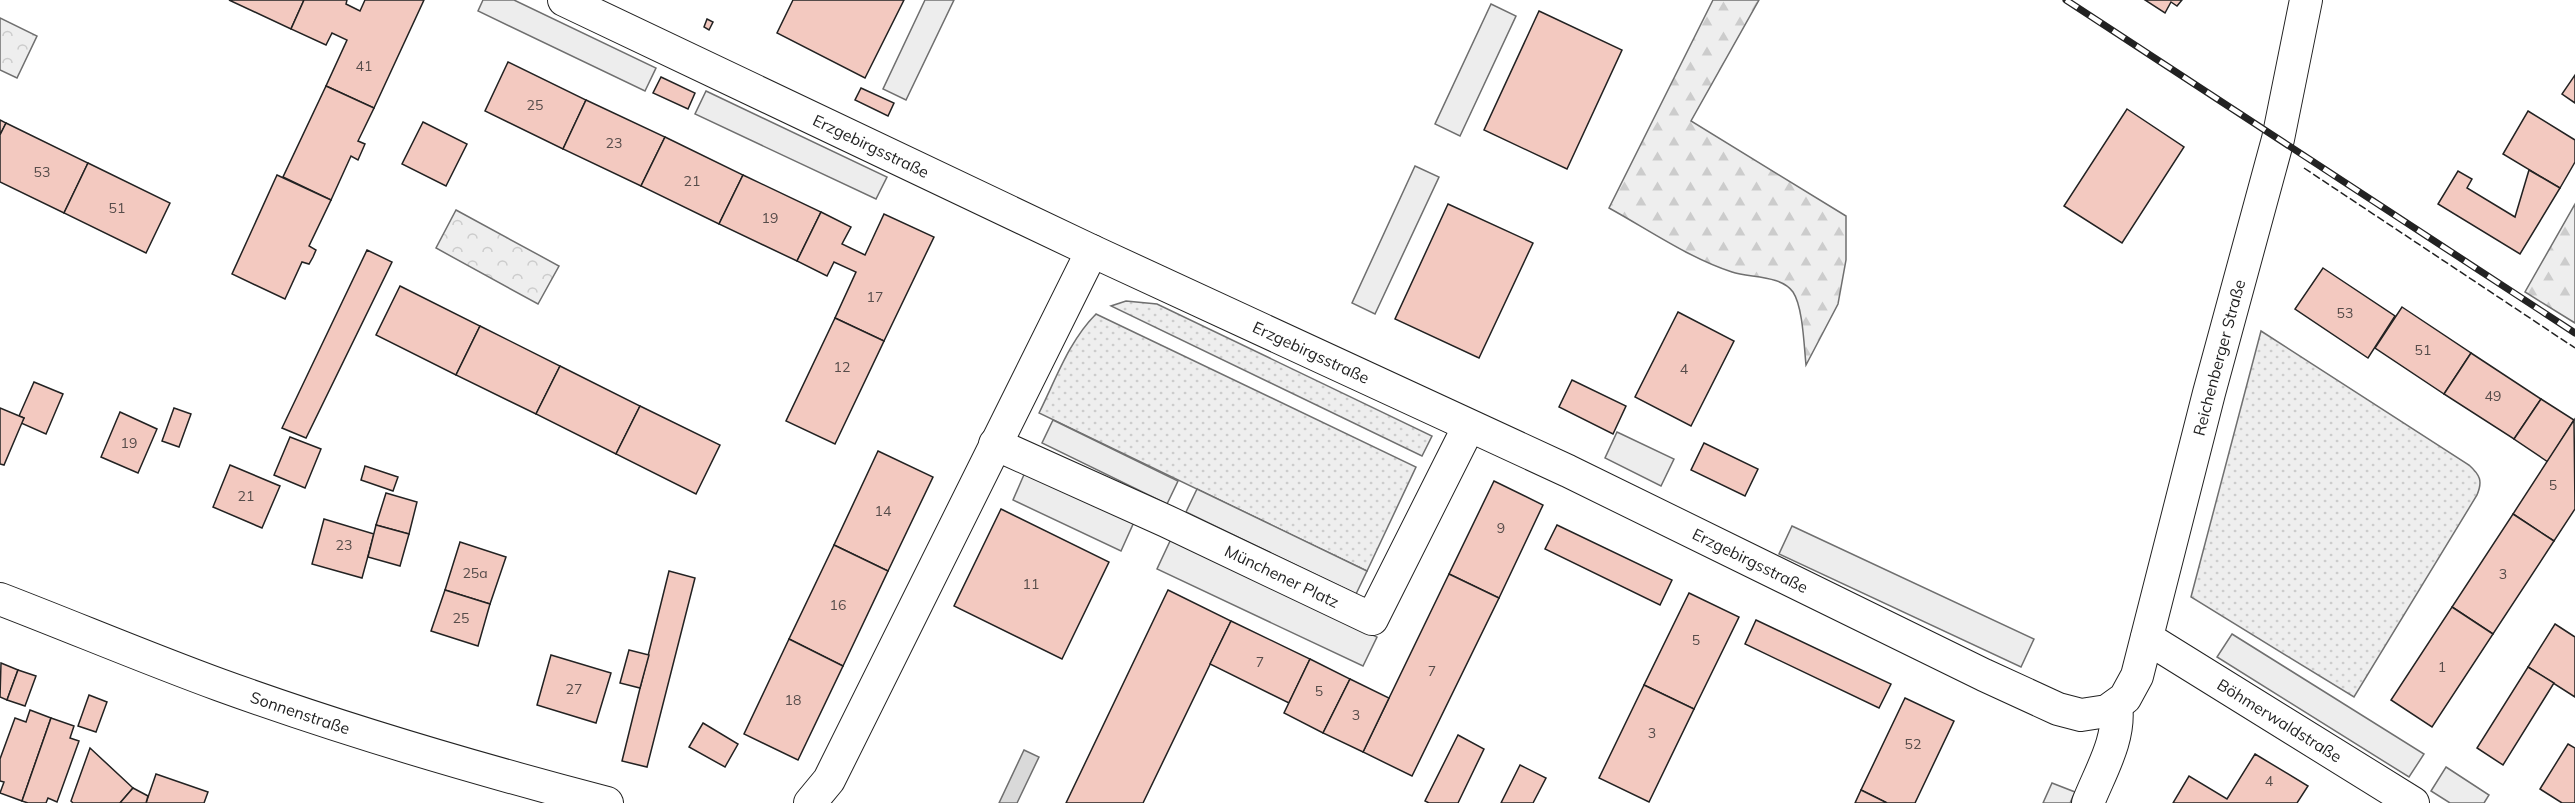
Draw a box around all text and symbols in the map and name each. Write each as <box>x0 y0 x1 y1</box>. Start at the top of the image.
house number: 41 <box>356 57 372 75</box>
house number: 25 <box>527 96 543 114</box>
street label: Erzgebirgsstraße <box>810 110 932 182</box>
house number: 23 <box>606 134 622 152</box>
house number: 53 <box>34 163 50 181</box>
house number: 21 <box>684 172 700 190</box>
house number: 51 <box>109 199 125 217</box>
house number: 19 <box>762 209 778 227</box>
street label: Reichenberger Straße <box>2189 277 2249 438</box>
house number: 17 <box>867 288 883 306</box>
house number: 53 <box>2337 304 2353 322</box>
street label: Erzgebirgsstraße <box>1250 317 1373 388</box>
house number: 51 <box>2415 341 2431 359</box>
house number: 12 <box>834 358 850 376</box>
house number: 4 <box>1680 360 1689 378</box>
house number: 49 <box>2485 387 2501 405</box>
house number: 19 <box>121 434 137 452</box>
house number: 5 <box>2549 476 2557 494</box>
house number: 21 <box>238 487 254 505</box>
house number: 14 <box>875 502 892 520</box>
house number: 9 <box>1497 519 1505 537</box>
street label: Erzgebirgsstraße <box>1689 524 1811 597</box>
house number: 23 <box>336 536 352 554</box>
street label: Münchener Platz <box>1222 540 1342 612</box>
house number: 25a <box>462 564 488 582</box>
house number: 3 <box>2499 565 2507 583</box>
house number: 11 <box>1023 575 1039 593</box>
house number: 16 <box>830 596 846 614</box>
house number: 25 <box>453 609 469 627</box>
house number: 5 <box>1692 631 1700 649</box>
house number: 7 <box>1256 653 1264 671</box>
house number: 1 <box>2438 658 2446 676</box>
house number: 7 <box>1428 662 1436 680</box>
street label: Böhmerwaldstraße <box>2214 674 2346 766</box>
house number: 27 <box>566 680 582 698</box>
house number: 5 <box>1315 682 1323 700</box>
street label: Sonnenstraße <box>248 687 352 738</box>
house number: 18 <box>785 691 801 709</box>
house number: 3 <box>1352 706 1360 724</box>
house number: 3 <box>1648 724 1656 742</box>
house number: 52 <box>1905 735 1921 753</box>
house number: 4 <box>2265 772 2274 790</box>

